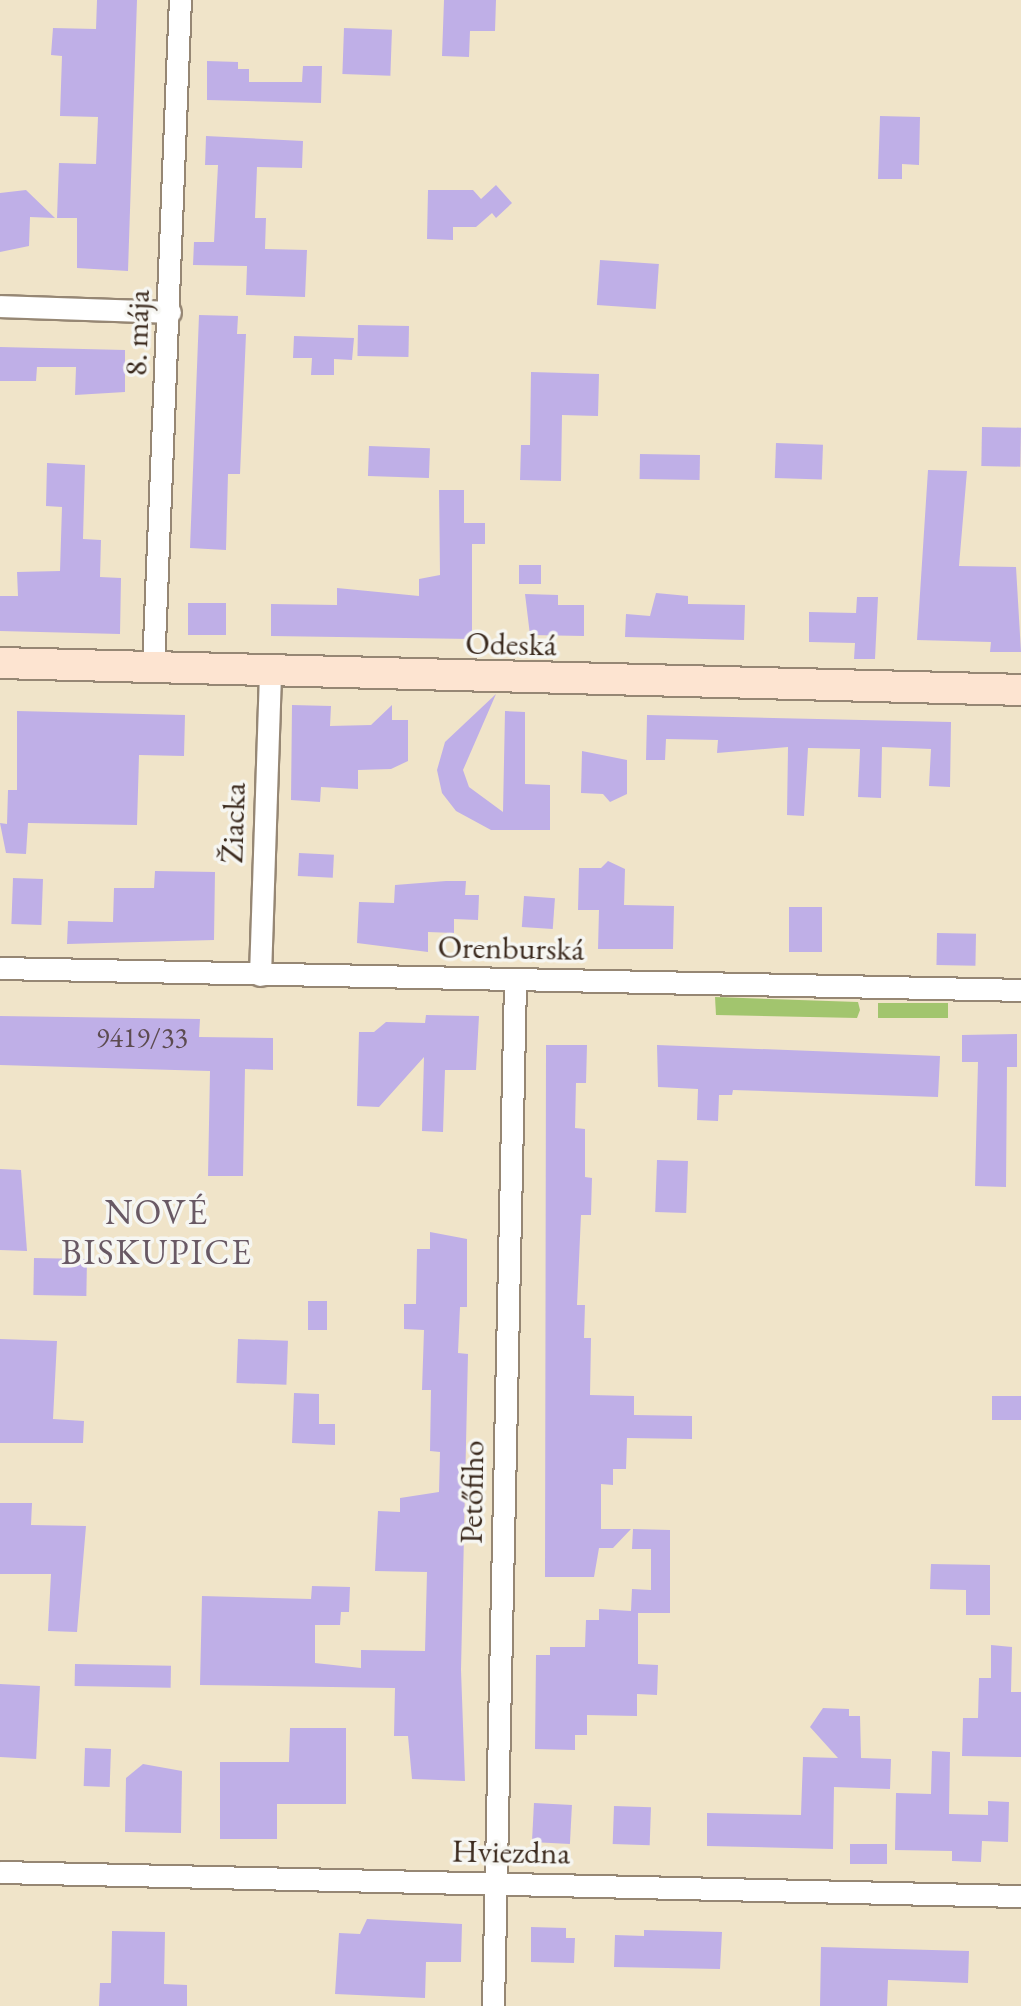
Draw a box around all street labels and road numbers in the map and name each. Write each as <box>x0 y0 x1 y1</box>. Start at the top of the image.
street label: 8. mája <box>116 289 158 377</box>
street label: Odeská <box>465 624 557 664</box>
street label: Žiacka <box>212 782 254 864</box>
street label: Orenburská <box>437 928 585 968</box>
street label: Petőfiho <box>452 1440 492 1544</box>
street label: Hviezdna <box>452 1832 570 1872</box>

